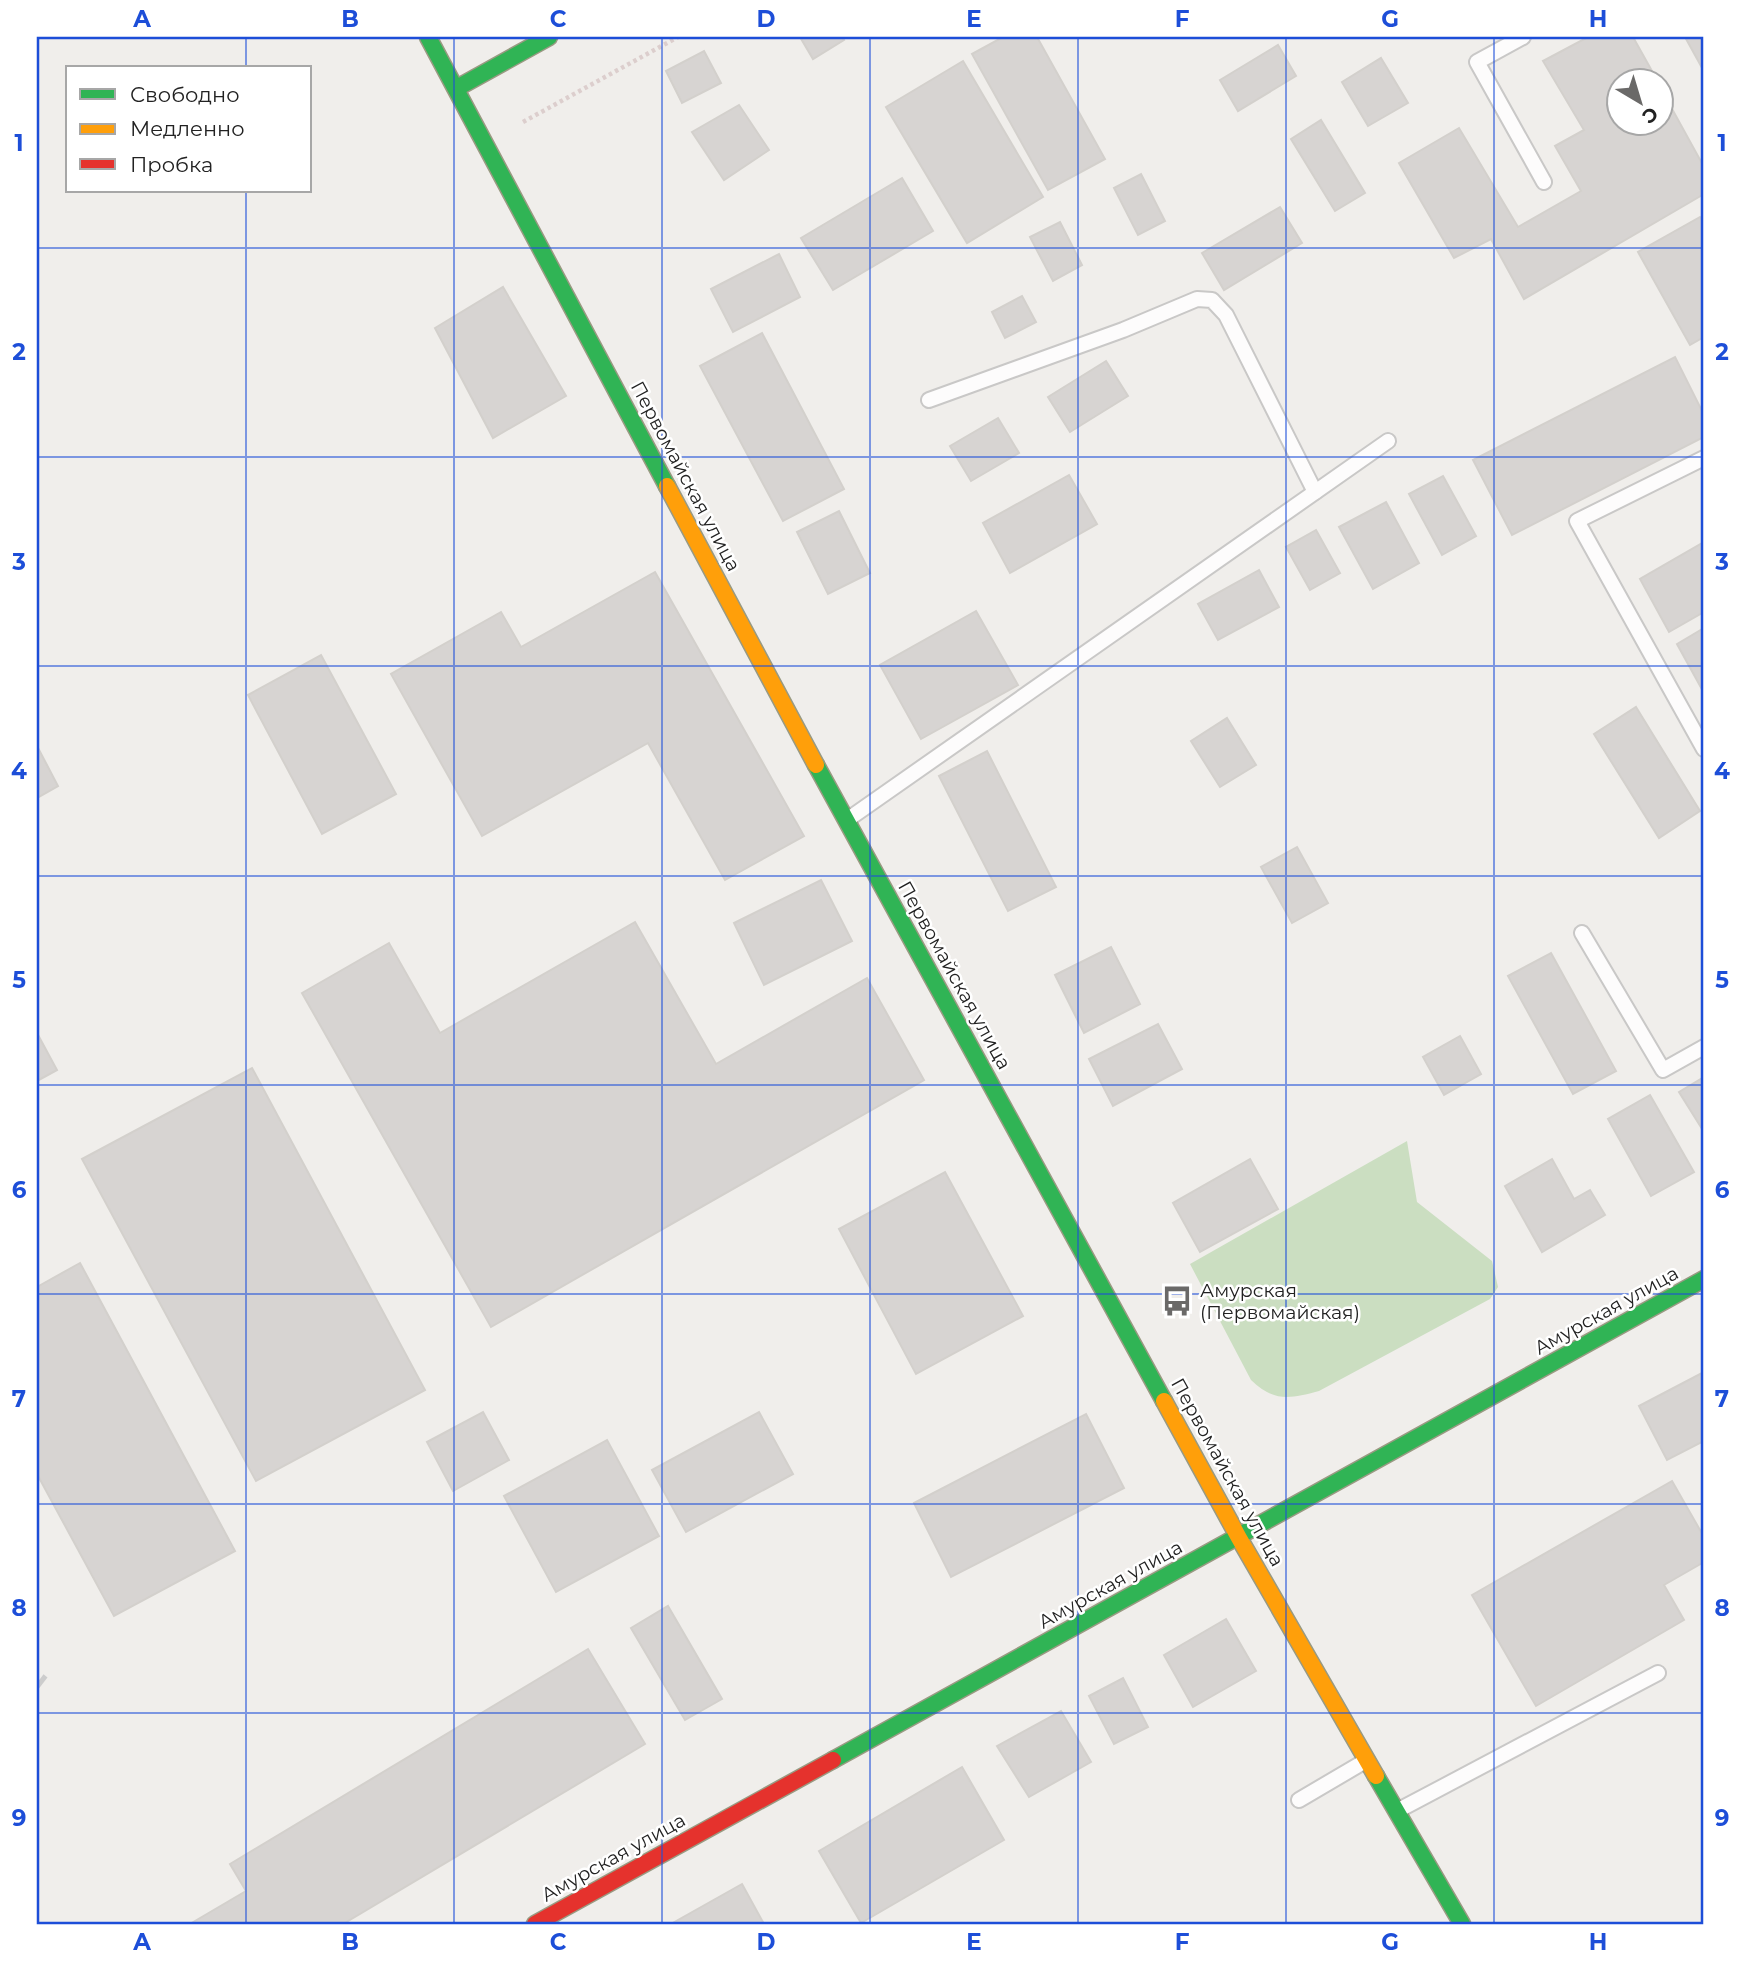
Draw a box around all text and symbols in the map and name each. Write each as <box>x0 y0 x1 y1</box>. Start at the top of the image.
text: A <box>132 5 151 33</box>
text: B <box>341 5 359 33</box>
text: C <box>550 5 567 33</box>
text: D <box>757 5 776 33</box>
text: E <box>966 5 982 33</box>
text: F <box>1175 5 1190 33</box>
text: G <box>1381 5 1399 33</box>
text: H <box>1589 5 1607 33</box>
legend <box>66 66 312 192</box>
north arrow <box>1604 66 1674 136</box>
text: Свободно <box>130 82 240 107</box>
text: С <box>1637 102 1663 128</box>
text: Медленно <box>130 116 245 141</box>
text: 1 <box>14 129 24 157</box>
text: 1 <box>1717 129 1727 157</box>
text: Пробка <box>130 152 213 177</box>
text: 2 <box>12 338 26 366</box>
text: 2 <box>1715 338 1729 366</box>
street label: Первомайская улица <box>626 377 745 575</box>
text: 3 <box>11 548 26 576</box>
text: 3 <box>1714 548 1729 576</box>
text: 4 <box>11 757 27 785</box>
text: 4 <box>1714 757 1730 785</box>
street label: Первомайская улица <box>893 877 1016 1073</box>
text: 5 <box>12 966 26 994</box>
text: 5 <box>1715 966 1729 994</box>
text: 6 <box>12 1176 27 1204</box>
text: 6 <box>1715 1176 1730 1204</box>
street label: Амурская улица <box>1530 1261 1682 1360</box>
place label: Амурская (Первомайская) <box>1200 1279 1360 1324</box>
bus stop icon: Амурская (Первомайская) <box>1160 1284 1194 1318</box>
street label: Первомайская улица <box>1166 1374 1289 1570</box>
text: 7 <box>12 1385 26 1413</box>
text: 7 <box>1715 1385 1729 1413</box>
street label: Амурская улица <box>1034 1535 1186 1634</box>
text: 8 <box>11 1594 27 1622</box>
text: 8 <box>1714 1594 1730 1622</box>
text: 9 <box>12 1804 26 1832</box>
text: 9 <box>1715 1804 1729 1832</box>
street label: Амурская улица <box>537 1808 689 1907</box>
text: A <box>132 1928 151 1956</box>
text: B <box>341 1928 359 1956</box>
text: C <box>550 1928 567 1956</box>
text: D <box>757 1928 776 1956</box>
text: E <box>966 1928 982 1956</box>
text: F <box>1175 1928 1190 1956</box>
text: G <box>1381 1928 1399 1956</box>
text: H <box>1589 1928 1607 1956</box>

